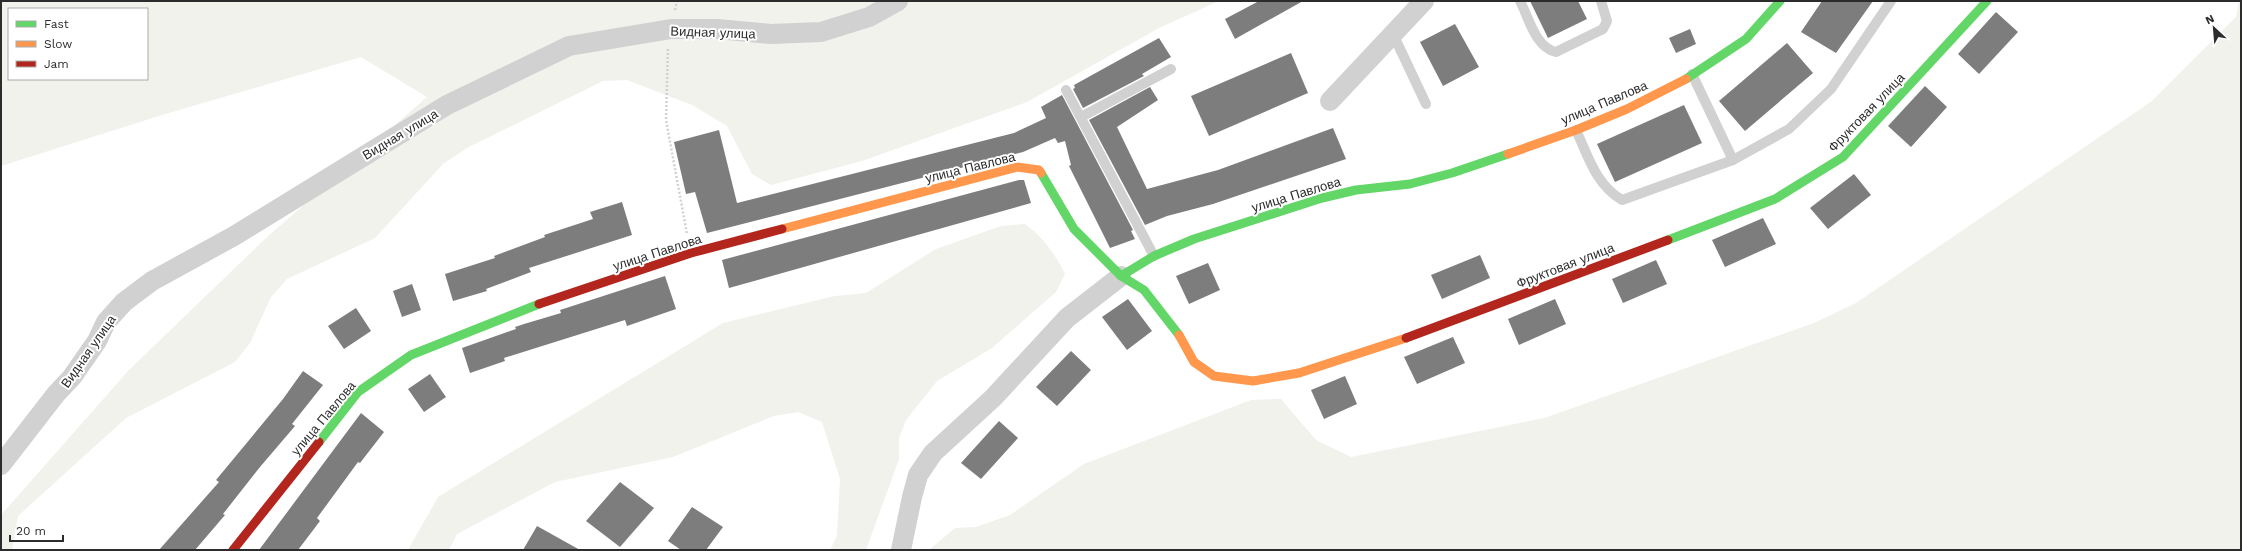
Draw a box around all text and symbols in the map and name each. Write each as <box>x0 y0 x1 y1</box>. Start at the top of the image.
legend <box>8 8 148 80</box>
north arrow <box>2194 8 2234 48</box>
text: N <box>2203 12 2216 27</box>
text: Fast <box>44 17 69 31</box>
street label: Видная улица <box>670 24 757 42</box>
text: Slow <box>44 37 72 51</box>
text: Jam <box>44 57 69 71</box>
street label: Фруктовая улица <box>1825 69 1908 155</box>
street label: улица Павлова <box>1559 77 1650 127</box>
street label: Видная улица <box>360 106 441 163</box>
street label: улица Павлова <box>924 149 1017 186</box>
street label: улица Павлова <box>1250 174 1343 215</box>
street label: улица Павлова <box>611 231 704 274</box>
street label: Фруктовая улица <box>1514 240 1617 291</box>
street label: Видная улица <box>58 311 119 390</box>
street label: улица Павлова <box>288 378 359 459</box>
scale bar <box>10 517 63 543</box>
text: 20 m <box>16 524 46 538</box>

